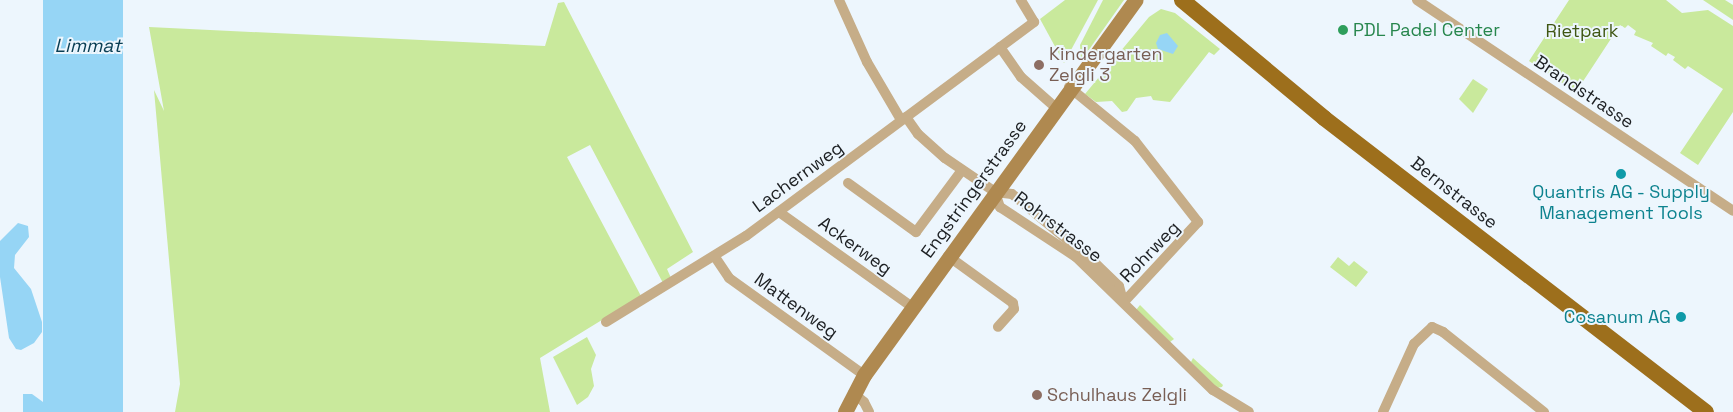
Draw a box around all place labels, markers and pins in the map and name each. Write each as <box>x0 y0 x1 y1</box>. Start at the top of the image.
place label: PDL Padel Center <box>1353 19 1501 41</box>
marker: PDL Padel Center <box>1337 24 1349 36</box>
place label: Kindergarten Zelgli 3 <box>1049 44 1162 86</box>
marker: Kindergarten Zelgli 3 <box>1033 59 1045 71</box>
marker: Quantris AG - Supply Management Tools <box>1615 168 1627 180</box>
place label: Quantris AG - Supply Management Tools <box>1532 182 1710 224</box>
place label: Cosanum AG <box>1563 306 1671 328</box>
marker: Cosanum AG <box>1675 311 1687 323</box>
place label: Schulhaus Zelgli <box>1047 384 1187 406</box>
marker: Schulhaus Zelgli <box>1031 389 1043 401</box>

